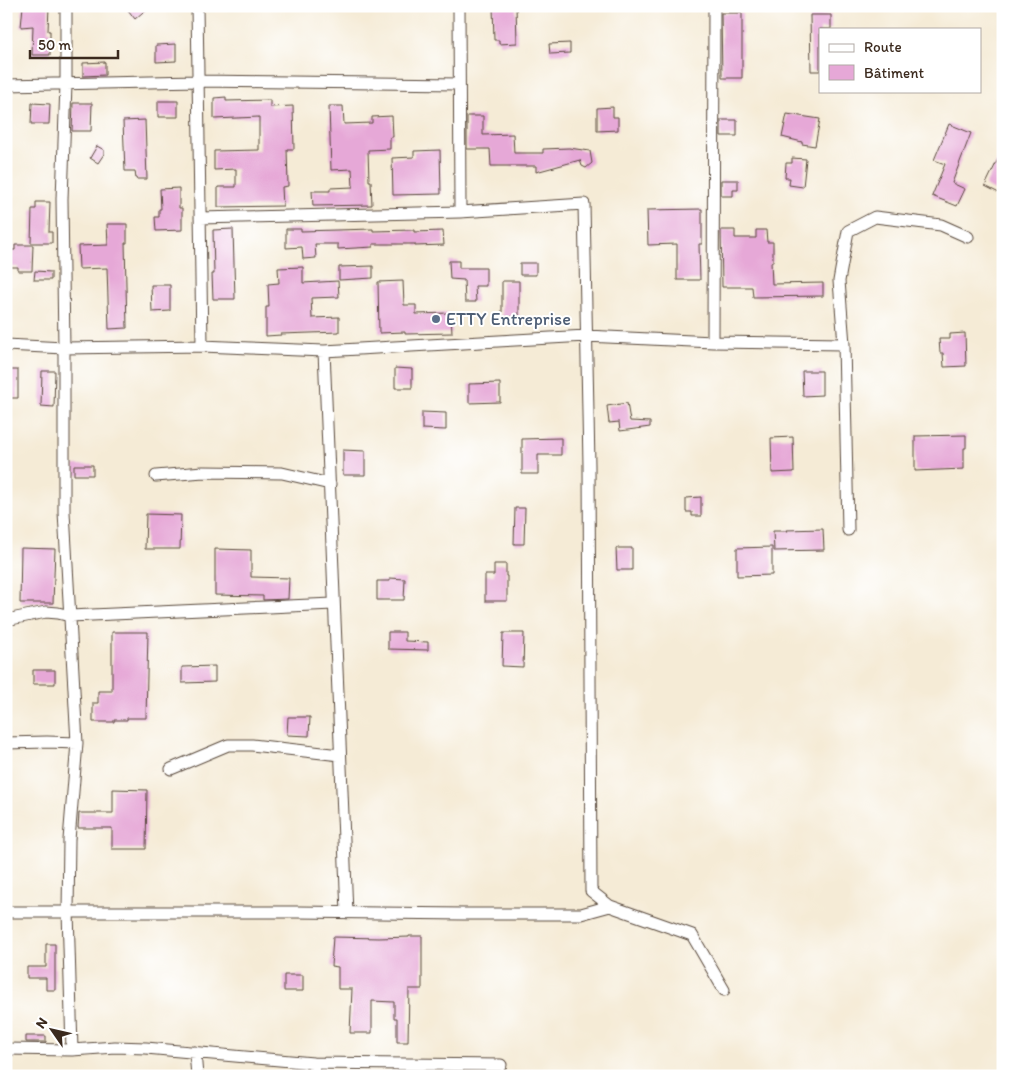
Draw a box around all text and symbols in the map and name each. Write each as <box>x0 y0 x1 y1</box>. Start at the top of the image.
scale bar <box>30 28 118 60</box>
legend <box>819 28 982 92</box>
text: 50 m <box>38 36 71 54</box>
text: Route <box>864 38 902 56</box>
text: Bâtiment <box>864 64 925 82</box>
place label: ETTY Entreprise <box>446 308 571 330</box>
marker: ETTY Entreprise <box>430 313 442 325</box>
north arrow <box>28 1004 78 1054</box>
text: N <box>32 1014 51 1032</box>

